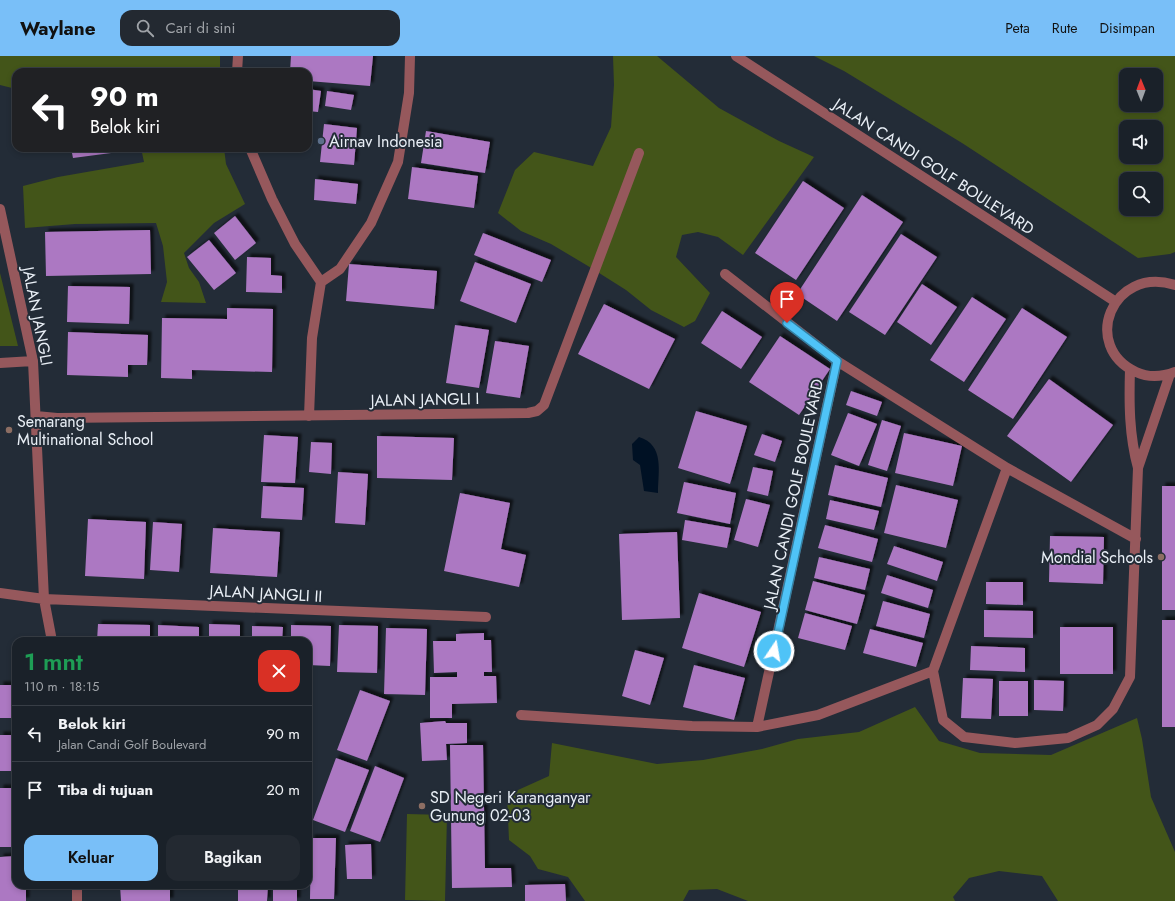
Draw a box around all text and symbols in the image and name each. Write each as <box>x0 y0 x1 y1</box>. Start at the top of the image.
search box <box>120 10 400 46</box>
text: Waylane <box>20 15 96 42</box>
icon: search <box>134 17 156 39</box>
text: Cari di sini <box>166 17 235 39</box>
text: Peta <box>1005 18 1030 38</box>
text: Rute <box>1052 18 1078 38</box>
text: Disimpan <box>1100 18 1155 38</box>
north arrow <box>1119 68 1163 112</box>
map controls <box>1119 68 1163 216</box>
text: 90 m <box>90 76 159 117</box>
icon: left <box>24 84 76 136</box>
street label: JALAN CANDI GOLF BOULEVARD <box>827 92 1039 240</box>
text: Belok kiri <box>90 114 160 140</box>
button: sound <box>1119 120 1163 164</box>
place label: Airnav Indonesia <box>329 130 442 153</box>
marker: Airnav Indonesia <box>316 136 326 146</box>
button: search <box>1119 172 1163 216</box>
street label: JALAN JANGLI <box>16 263 58 367</box>
pin <box>770 282 804 323</box>
icon: arrive <box>776 288 798 310</box>
street label: JALAN CANDI GOLF BOULEVARD <box>757 377 829 613</box>
street label: JALAN JANGLI I <box>368 387 480 412</box>
place label: Semarang Multinational School <box>17 410 153 451</box>
marker: Semarang Multinational School <box>4 425 14 435</box>
place label: Mondial Schools <box>1041 546 1153 569</box>
marker: Mondial Schools <box>1156 552 1166 562</box>
street label: JALAN JANGLI II <box>207 579 323 608</box>
position arrow <box>753 630 795 672</box>
text: 1 mnt <box>24 644 83 679</box>
button: close <box>258 650 300 692</box>
text: 110 m · 18:15 <box>24 677 99 696</box>
text: Belok kiri <box>58 713 126 735</box>
icon: left <box>24 723 46 745</box>
text: 90 m <box>266 723 300 745</box>
text: Jalan Candi Golf Boulevard <box>58 735 206 754</box>
icon: arrive <box>24 779 46 801</box>
text: Tiba di tujuan <box>58 779 153 801</box>
text: 20 m <box>266 779 300 801</box>
place label: SD Negeri Karanganyar Gunung 02-03 <box>430 786 591 827</box>
marker: SD Negeri Karanganyar Gunung 02-03 <box>417 801 427 811</box>
button: Keluar <box>24 835 158 881</box>
button: Bagikan <box>166 835 300 881</box>

